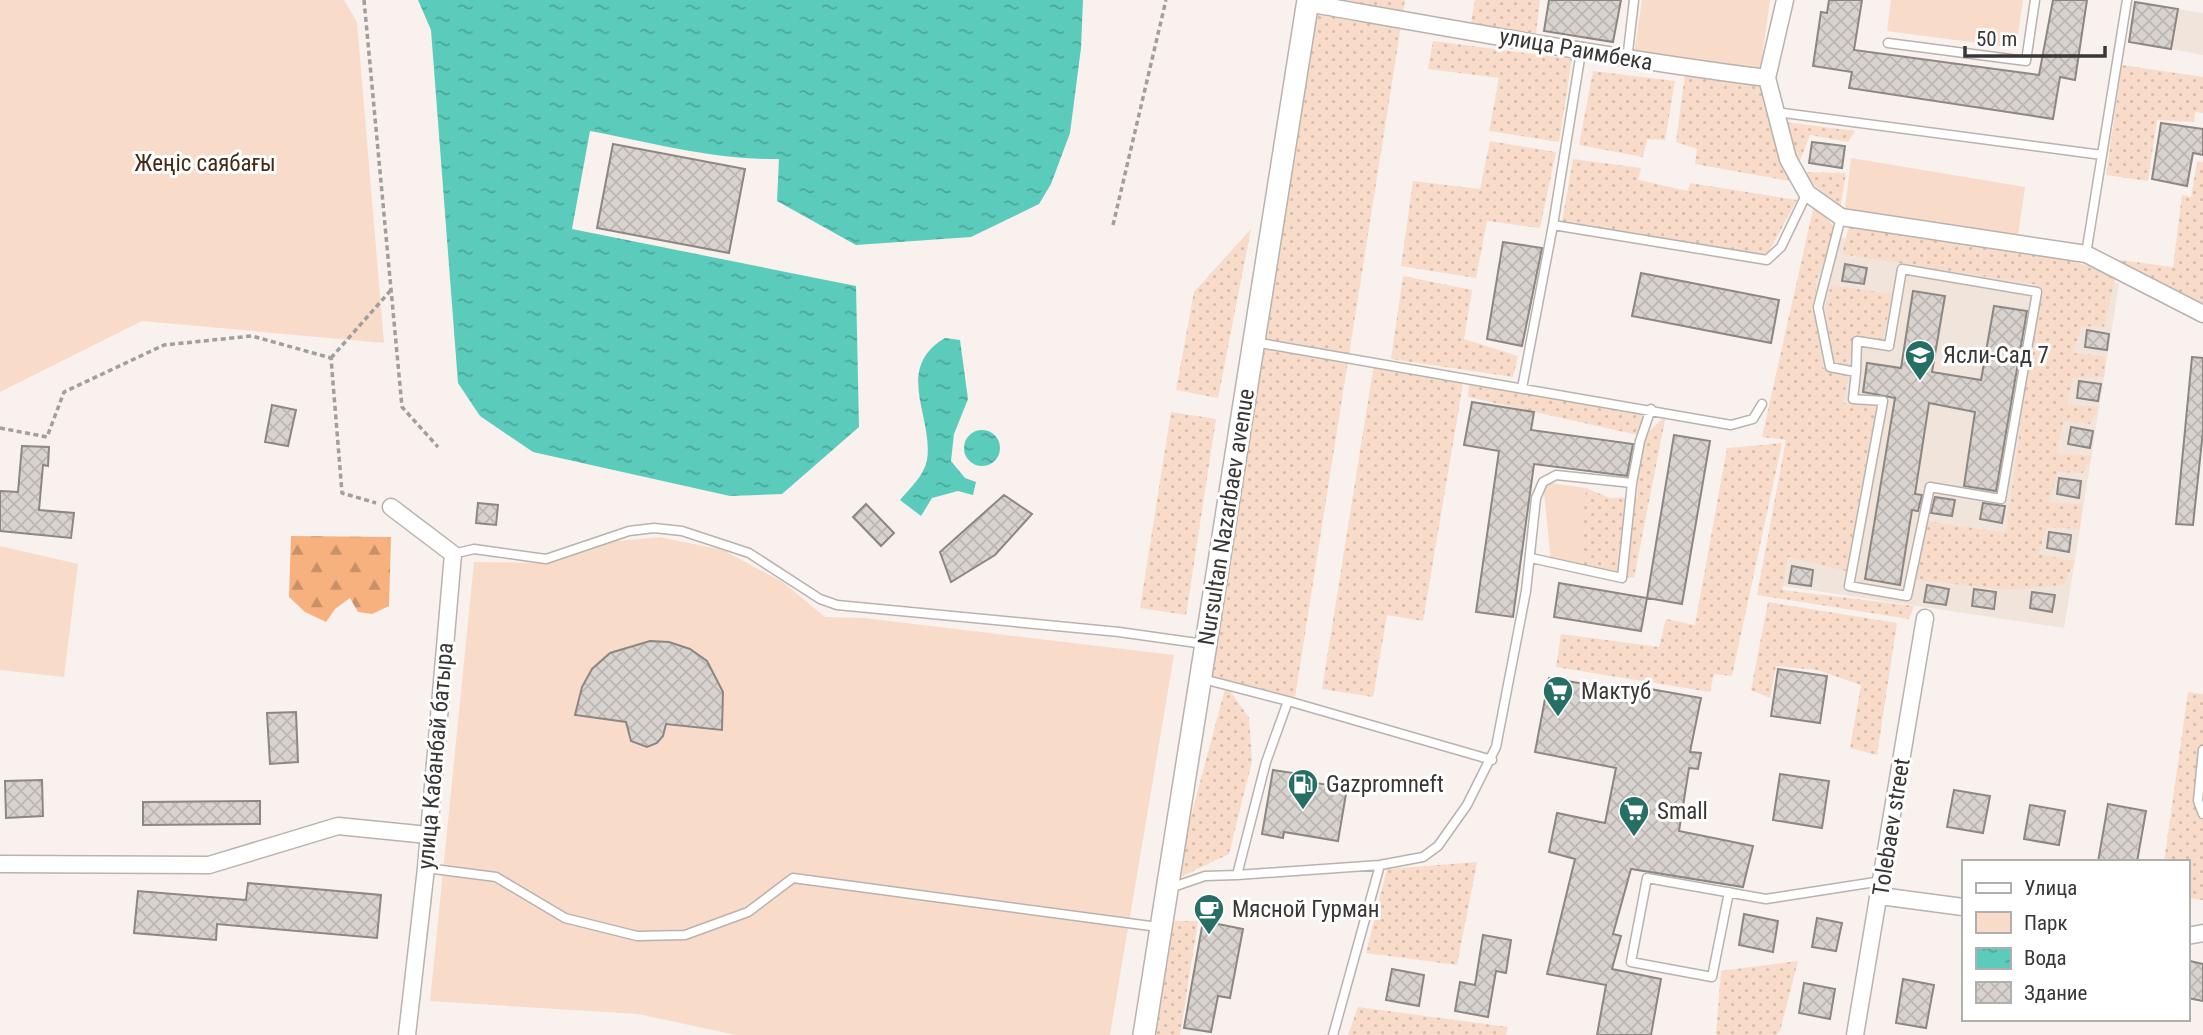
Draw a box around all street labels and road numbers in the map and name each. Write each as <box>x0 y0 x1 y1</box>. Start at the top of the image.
street label: улица Раимбека <box>1497 23 1655 76</box>
street label: Nursultan Nazarbaev avenue <box>1193 387 1260 647</box>
street label: улица Кабанбай батыра <box>412 641 459 871</box>
street label: Tolebaev street <box>1867 756 1916 898</box>

